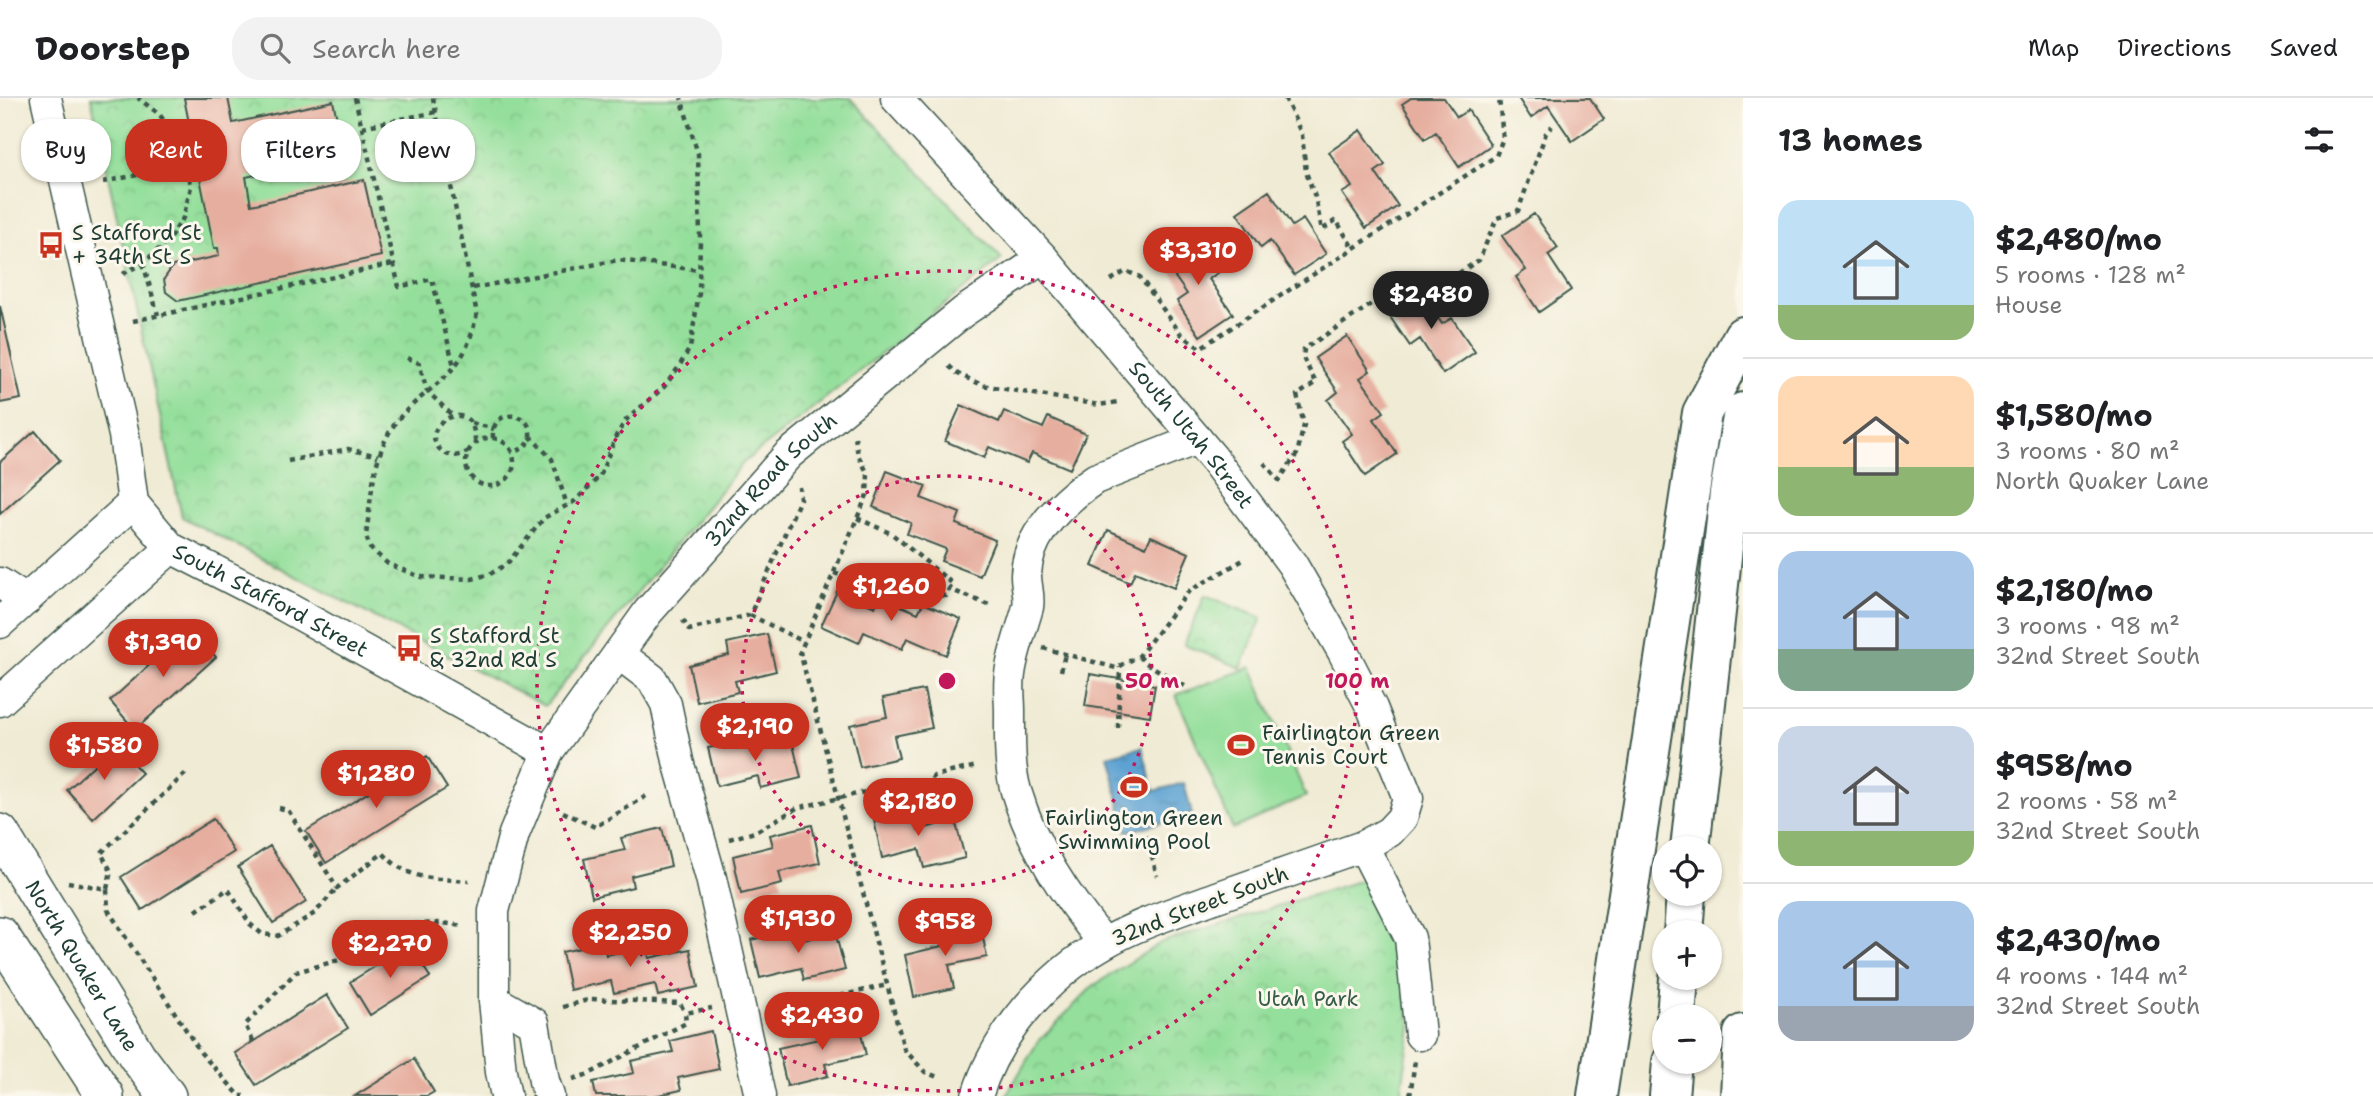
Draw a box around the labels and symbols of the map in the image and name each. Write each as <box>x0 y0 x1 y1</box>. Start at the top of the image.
place label: S Stafford St + 34th St S <box>72 219 202 271</box>
pin: $3,310 <box>1141 228 1255 287</box>
bus stop icon: S Stafford St + 34th St S <box>36 230 66 260</box>
pin: $2,480 <box>1374 272 1488 331</box>
street label: South Utah Street <box>1122 355 1260 514</box>
street label: 32nd Road South <box>698 406 843 553</box>
street label: South Stafford Street <box>168 537 373 664</box>
pin: $1,260 <box>834 564 948 623</box>
pin: $1,390 <box>106 620 220 679</box>
place label: S Stafford St & 32nd Rd S <box>430 622 560 674</box>
bus stop icon: S Stafford St & 32nd Rd S <box>394 633 424 663</box>
text: 50 m <box>1125 667 1179 695</box>
text: 100 m <box>1325 667 1389 695</box>
centre of rings <box>935 669 959 693</box>
pin: $2,190 <box>698 704 812 763</box>
place label: Fairlington Green Tennis Court <box>1262 719 1440 771</box>
pin: $1,580 <box>47 722 161 782</box>
sports icon: Fairlington Green Tennis Court <box>1226 730 1256 760</box>
pin: $1,280 <box>319 750 433 810</box>
sports icon: Fairlington Green Swimming Pool <box>1119 772 1149 802</box>
pin: $2,180 <box>861 778 975 838</box>
place label: Fairlington Green Swimming Pool <box>1045 804 1223 856</box>
street label: 32nd Street South <box>1107 859 1293 953</box>
street label: North Quaker Lane <box>18 875 145 1057</box>
pin: $1,930 <box>741 896 855 955</box>
pin: $958 <box>904 898 986 958</box>
pin: $2,250 <box>573 910 687 969</box>
pin: $2,270 <box>333 920 447 980</box>
park label: Utah Park <box>1257 985 1359 1013</box>
pin: $2,430 <box>765 992 879 1052</box>

